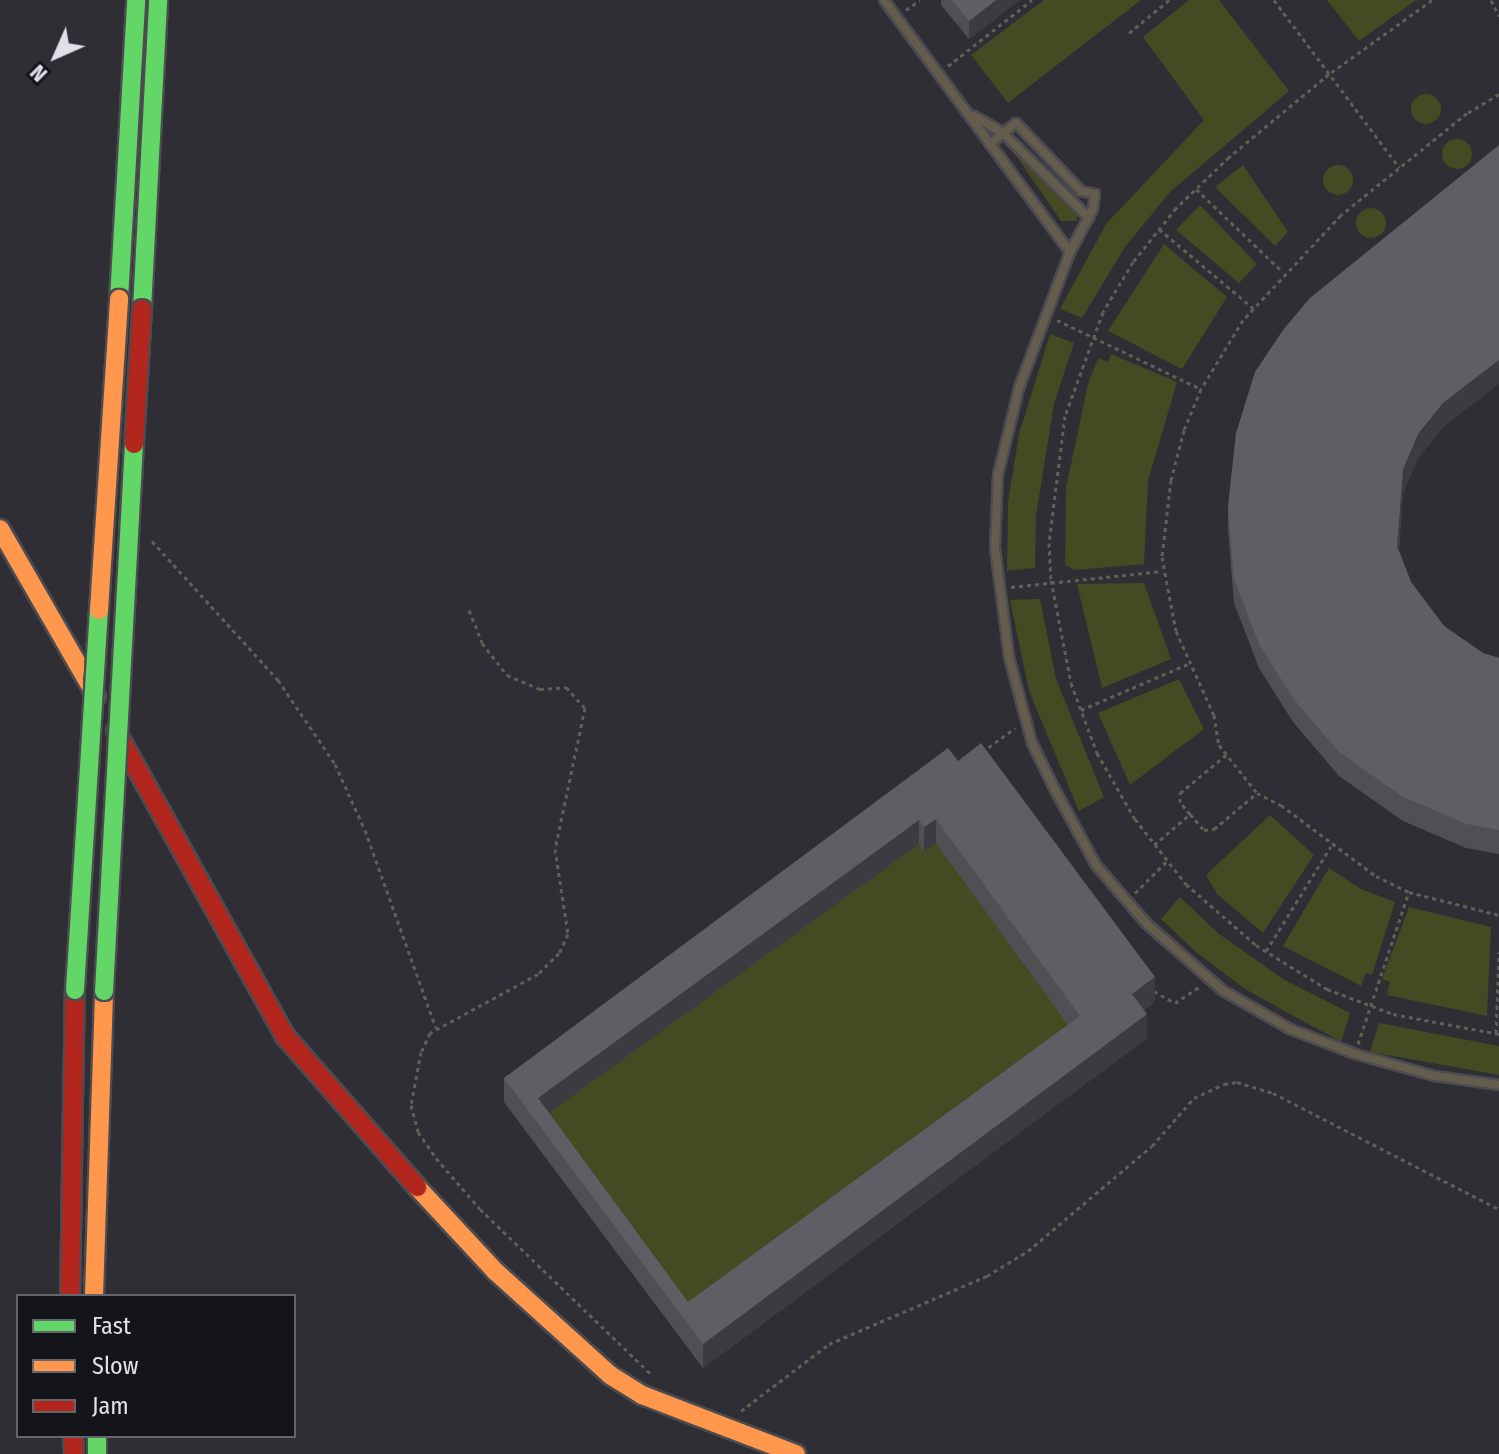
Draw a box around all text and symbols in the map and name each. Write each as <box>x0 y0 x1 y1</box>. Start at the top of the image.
north arrow <box>16 16 96 96</box>
text: N <box>24 59 53 88</box>
legend <box>16 1294 296 1438</box>
text: Fast <box>92 1312 131 1340</box>
text: Slow <box>92 1352 138 1380</box>
text: Jam <box>92 1392 129 1420</box>

